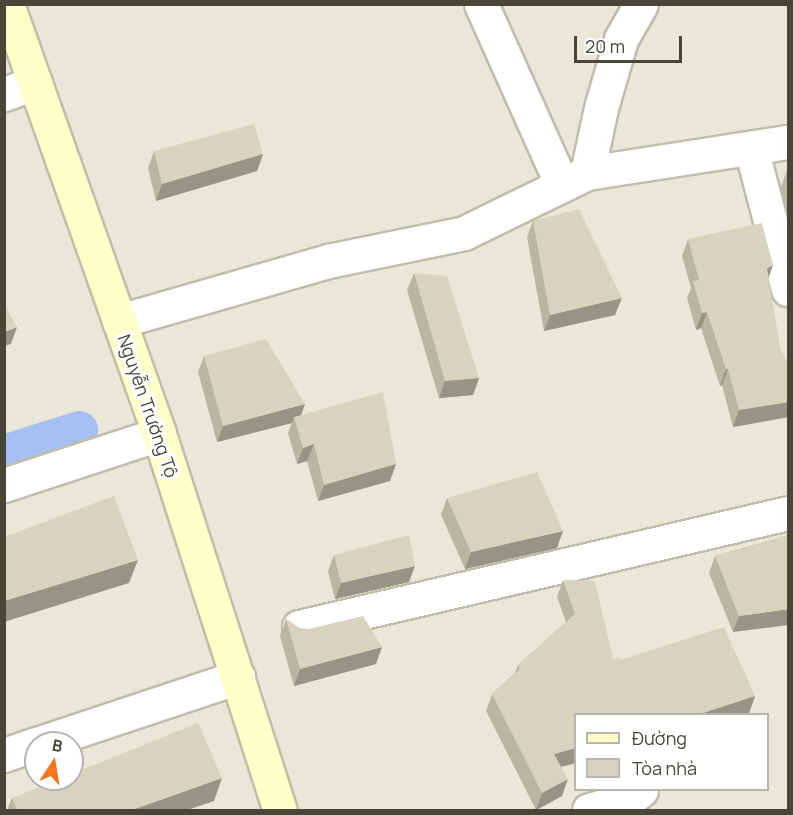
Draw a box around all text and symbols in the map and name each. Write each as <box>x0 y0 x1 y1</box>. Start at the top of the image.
scale bar <box>577 24 685 62</box>
text: 20 m <box>585 34 625 58</box>
street label: Nguyễn Trường Tộ <box>113 331 183 481</box>
legend <box>574 713 769 791</box>
text: Đường <box>632 726 687 750</box>
north arrow <box>24 731 84 791</box>
text: B <box>50 734 65 757</box>
text: Tòa nhà <box>632 756 697 780</box>

